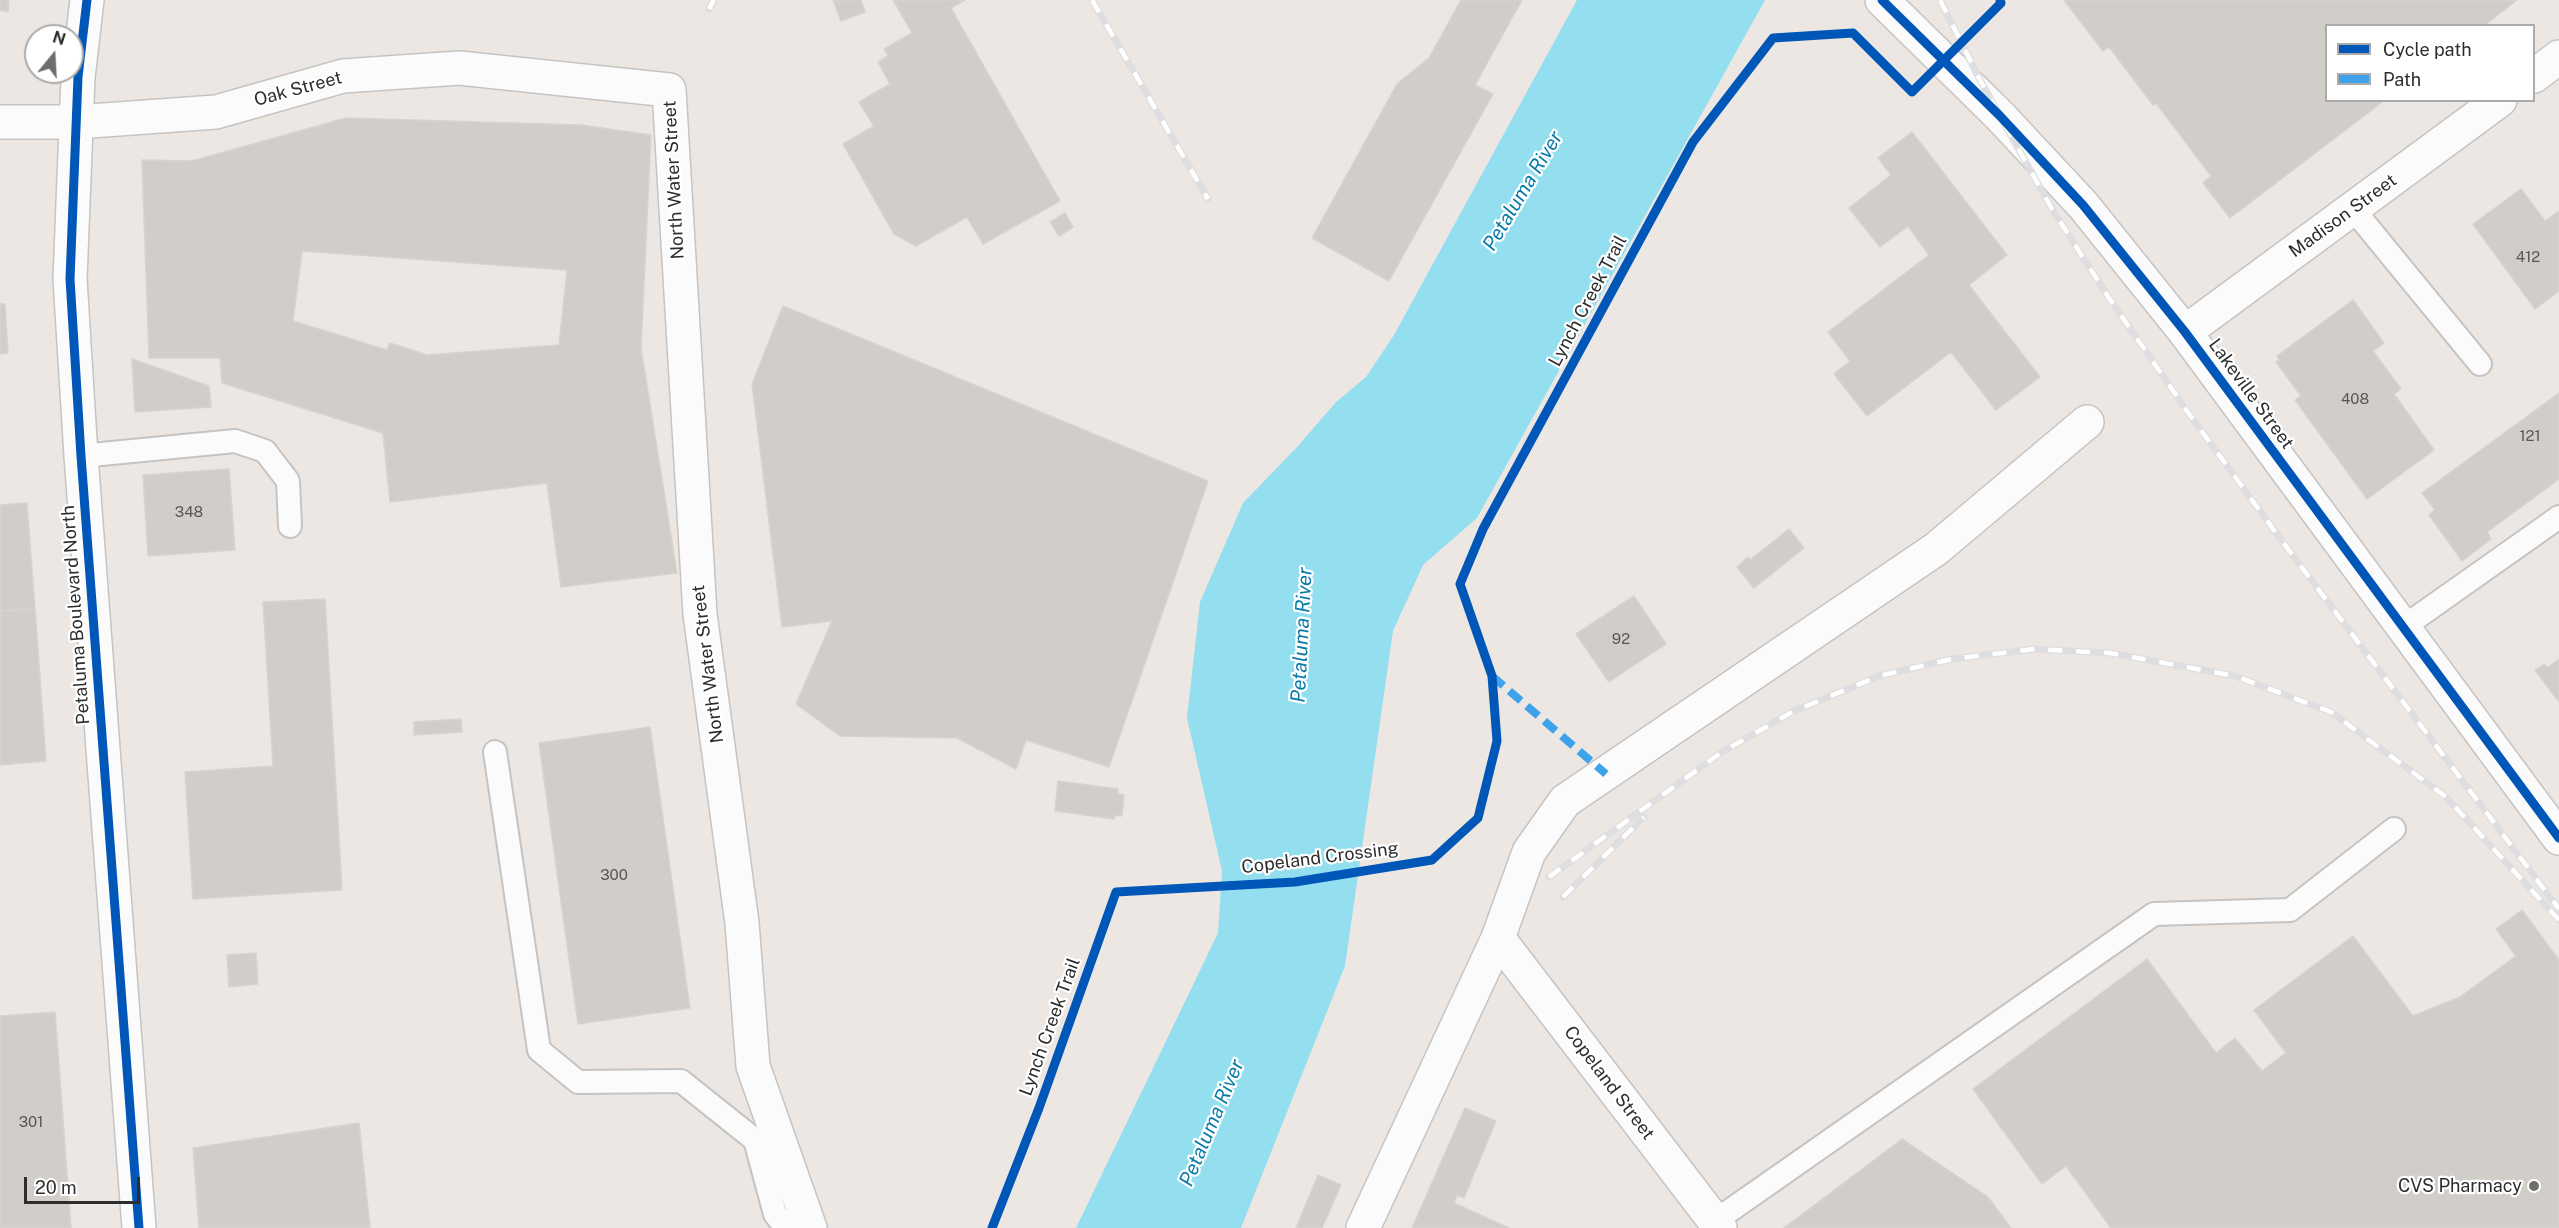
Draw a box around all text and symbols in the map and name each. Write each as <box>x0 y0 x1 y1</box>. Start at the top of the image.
north arrow <box>24 24 84 84</box>
legend <box>2325 24 2535 102</box>
text: N <box>50 27 68 49</box>
text: Cycle path <box>2383 39 2472 60</box>
street label: Oak Street <box>252 67 344 111</box>
text: Path <box>2383 69 2421 90</box>
street label: North Water Street <box>659 100 689 260</box>
water label: Petaluma River <box>1478 127 1568 255</box>
street label: Madison Street <box>2285 170 2401 262</box>
street label: Lynch Creek Trail <box>1544 232 1632 370</box>
house number: 412 <box>2516 248 2540 266</box>
street label: Lakeville Street <box>2204 335 2298 453</box>
house number: 408 <box>2341 390 2369 408</box>
house number: 121 <box>2519 427 2541 445</box>
house number: 348 <box>175 503 203 521</box>
street label: Petaluma Boulevard North <box>58 504 94 726</box>
water label: Petaluma River <box>1286 567 1318 703</box>
street label: North Water Street <box>688 584 728 744</box>
house number: 92 <box>1612 630 1630 648</box>
street label: Copeland Crossing <box>1240 838 1400 878</box>
house number: 300 <box>600 866 628 884</box>
street label: Lynch Creek Trail <box>1015 955 1085 1099</box>
street label: Copeland Street <box>1559 1022 1659 1144</box>
water label: Petaluma River <box>1175 1056 1249 1190</box>
house number: 301 <box>19 1113 43 1131</box>
scale bar <box>27 1165 142 1203</box>
place label: CVS Pharmacy <box>2398 1175 2522 1197</box>
text: 20 m <box>35 1177 77 1198</box>
marker: CVS Pharmacy <box>2527 1179 2541 1193</box>

